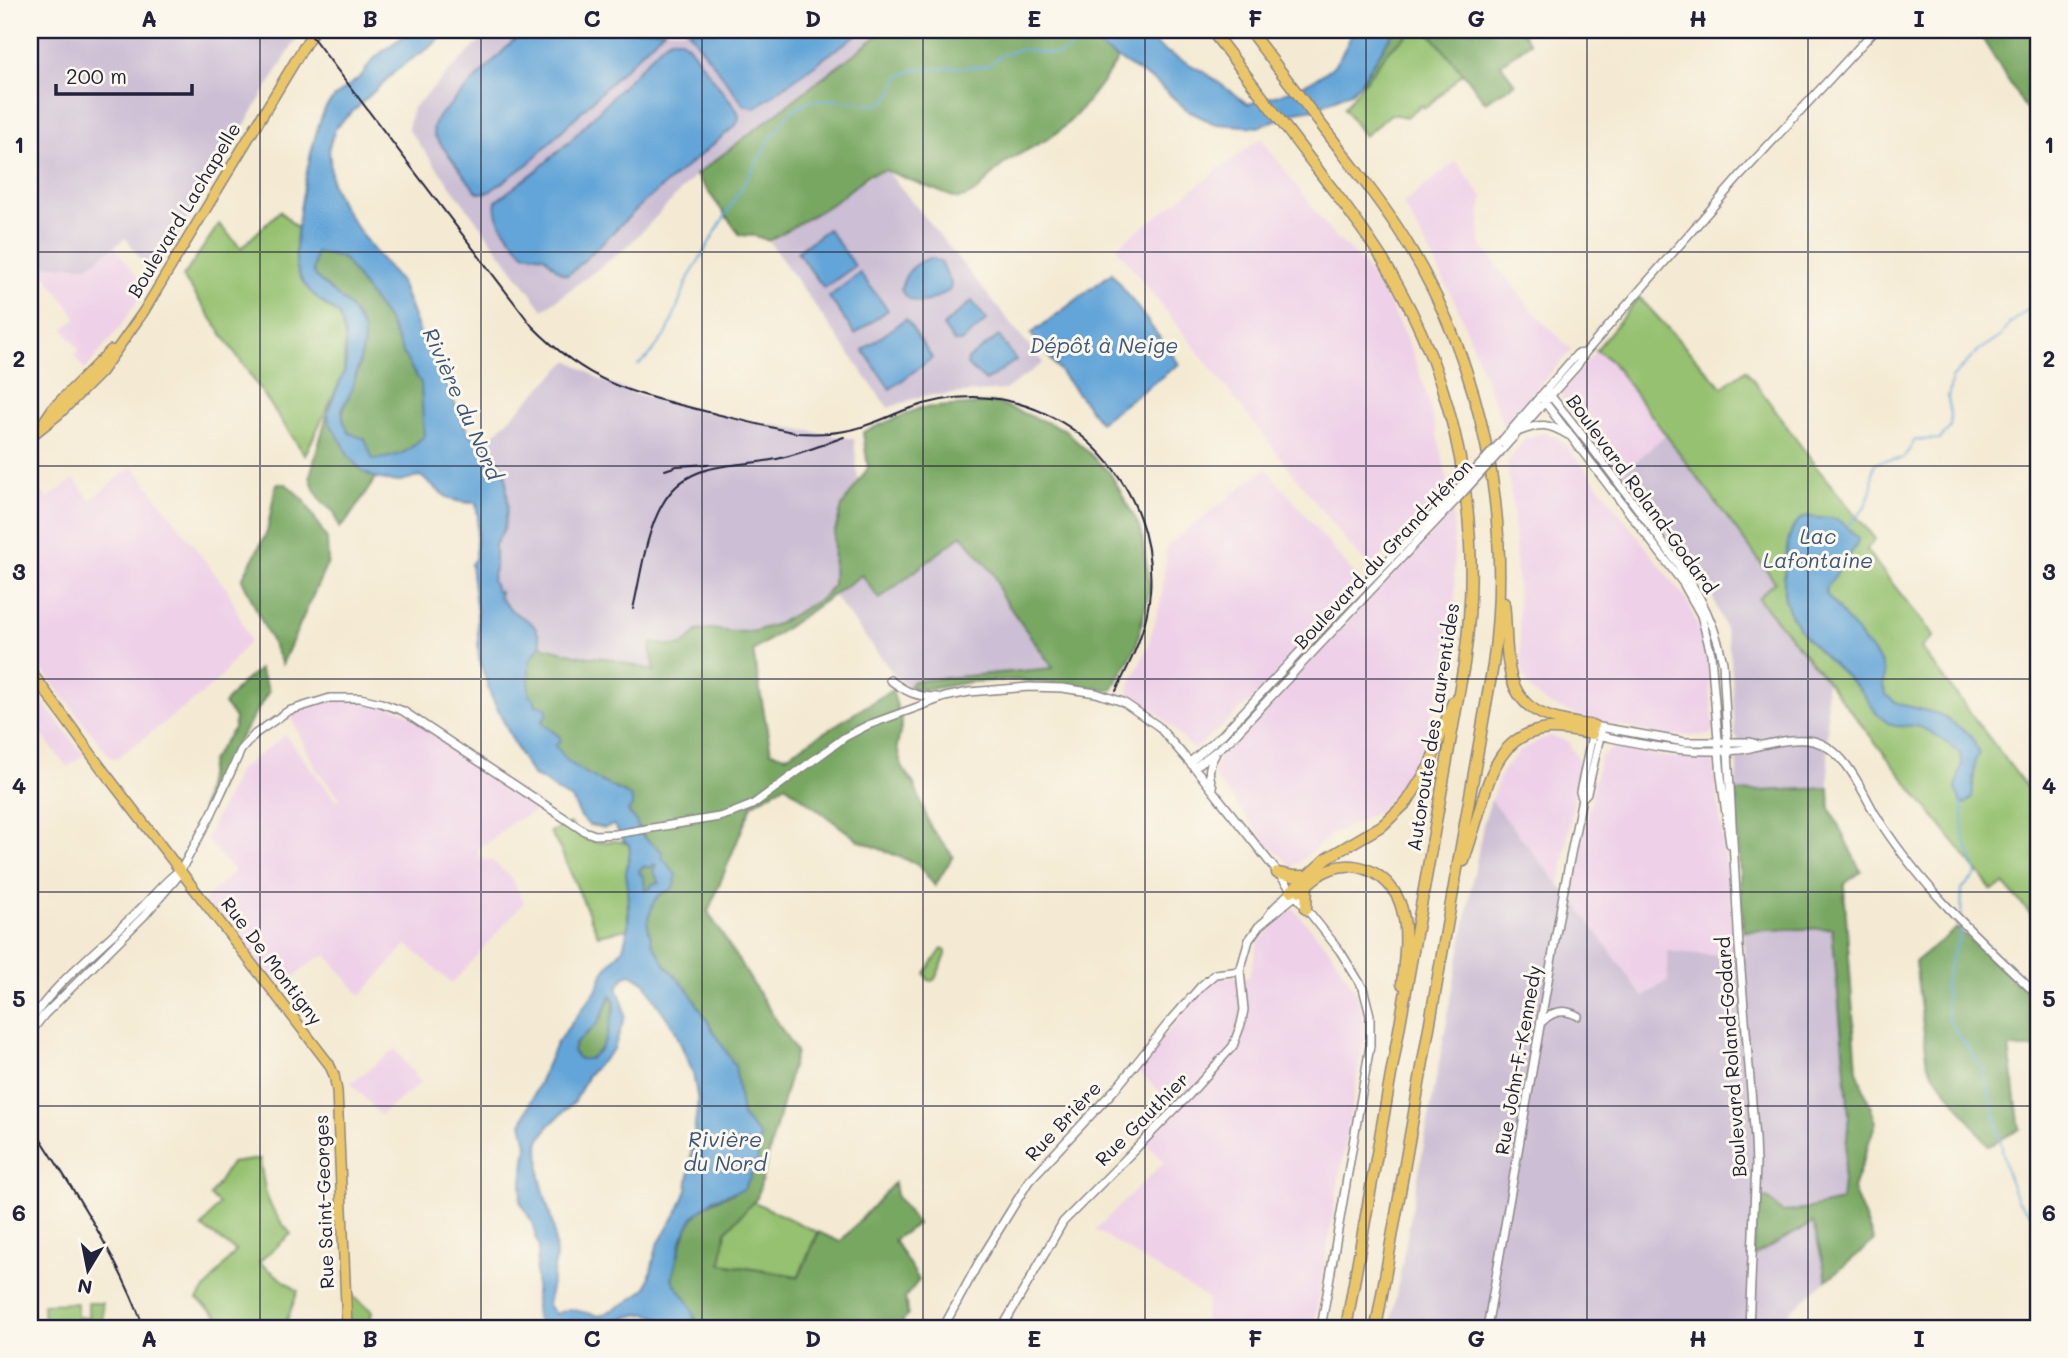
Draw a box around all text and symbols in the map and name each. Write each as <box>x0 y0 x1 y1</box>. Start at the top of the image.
text: A <box>141 3 157 33</box>
text: B <box>362 3 378 33</box>
text: C <box>583 3 601 33</box>
text: D <box>805 3 821 33</box>
text: E <box>1027 3 1041 33</box>
text: F <box>1248 3 1262 33</box>
text: G <box>1467 3 1485 33</box>
text: H <box>1689 3 1707 33</box>
text: I <box>1913 3 1925 33</box>
scale bar <box>56 52 192 96</box>
text: 200 m <box>66 62 127 89</box>
street label: Boulevard Lachapelle <box>121 118 246 302</box>
text: 1 <box>14 129 24 159</box>
text: 1 <box>2044 129 2054 159</box>
water label: Rivière du Nord <box>418 323 510 485</box>
water label: Dépôt à Neige <box>1030 331 1178 358</box>
text: 2 <box>13 343 25 373</box>
text: 2 <box>2043 343 2055 373</box>
street label: Boulevard Roland-Godard <box>1561 389 1723 599</box>
street label: Boulevard du Grand-Héron <box>1288 453 1477 654</box>
water label: Lac Lafontaine <box>1763 522 1873 573</box>
text: 3 <box>12 556 26 586</box>
text: 3 <box>2042 556 2056 586</box>
street label: Autoroute des Laurentides <box>1401 601 1464 853</box>
text: 4 <box>12 770 26 800</box>
text: 4 <box>2042 770 2056 800</box>
street label: Rue De Montigny <box>216 892 329 1030</box>
street label: Boulevard Roland-Godard <box>1710 936 1751 1178</box>
street label: Rue John-F.-Kennedy <box>1489 963 1546 1157</box>
text: 5 <box>12 983 26 1013</box>
text: 5 <box>2042 983 2056 1013</box>
street label: Rue Gauthier <box>1089 1066 1194 1171</box>
street label: Rue Brière <box>1019 1075 1106 1166</box>
street label: Rue Saint-Georges <box>308 1114 339 1290</box>
water label: Rivière du Nord <box>683 1125 768 1176</box>
text: 6 <box>12 1197 26 1227</box>
text: 6 <box>2042 1197 2056 1227</box>
north arrow <box>52 1236 122 1306</box>
text: N <box>76 1274 94 1301</box>
text: A <box>141 1323 157 1353</box>
text: B <box>362 1323 378 1353</box>
text: C <box>583 1323 601 1353</box>
text: D <box>805 1323 821 1353</box>
text: E <box>1027 1323 1041 1353</box>
text: F <box>1248 1323 1262 1353</box>
text: G <box>1467 1323 1485 1353</box>
text: H <box>1689 1323 1707 1353</box>
text: I <box>1913 1323 1925 1353</box>

